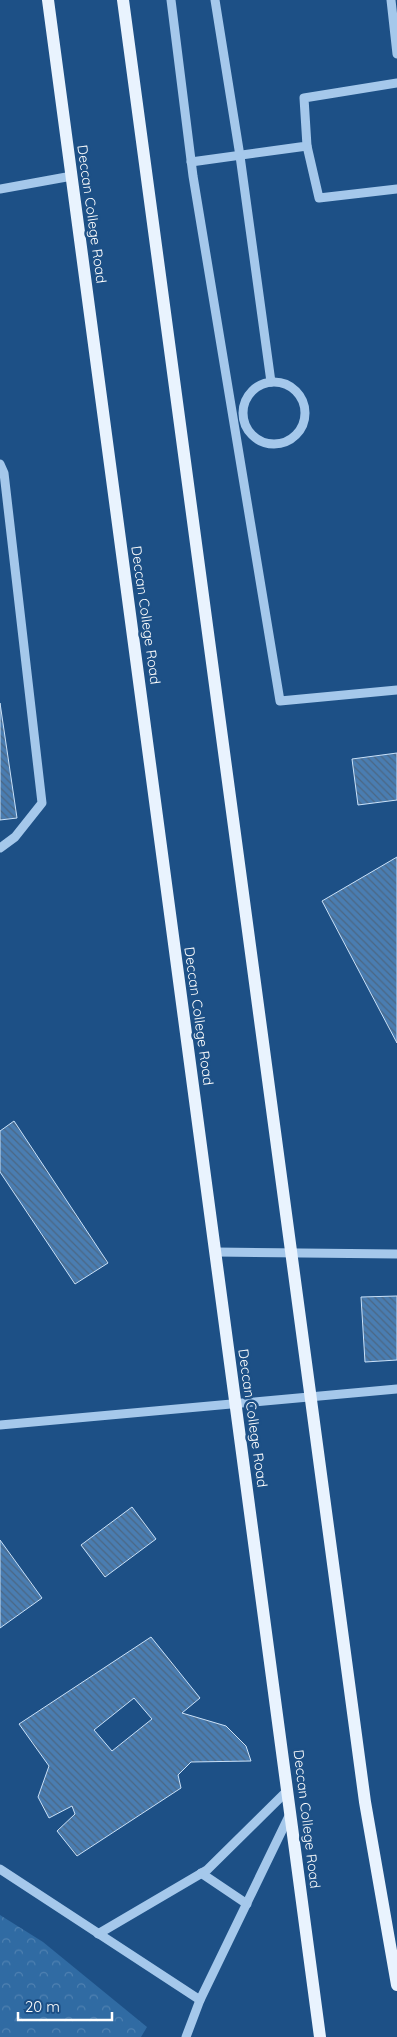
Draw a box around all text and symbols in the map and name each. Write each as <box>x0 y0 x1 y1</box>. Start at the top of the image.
street label: Deccan College Road <box>73 144 111 284</box>
street label: Deccan College Road <box>127 545 165 685</box>
street label: Deccan College Road <box>180 946 218 1086</box>
street label: Deccan College Road <box>234 1348 272 1488</box>
street label: Deccan College Road <box>290 1749 324 1889</box>
scale bar <box>18 1990 111 2022</box>
text: 20 m <box>25 1997 60 2016</box>

